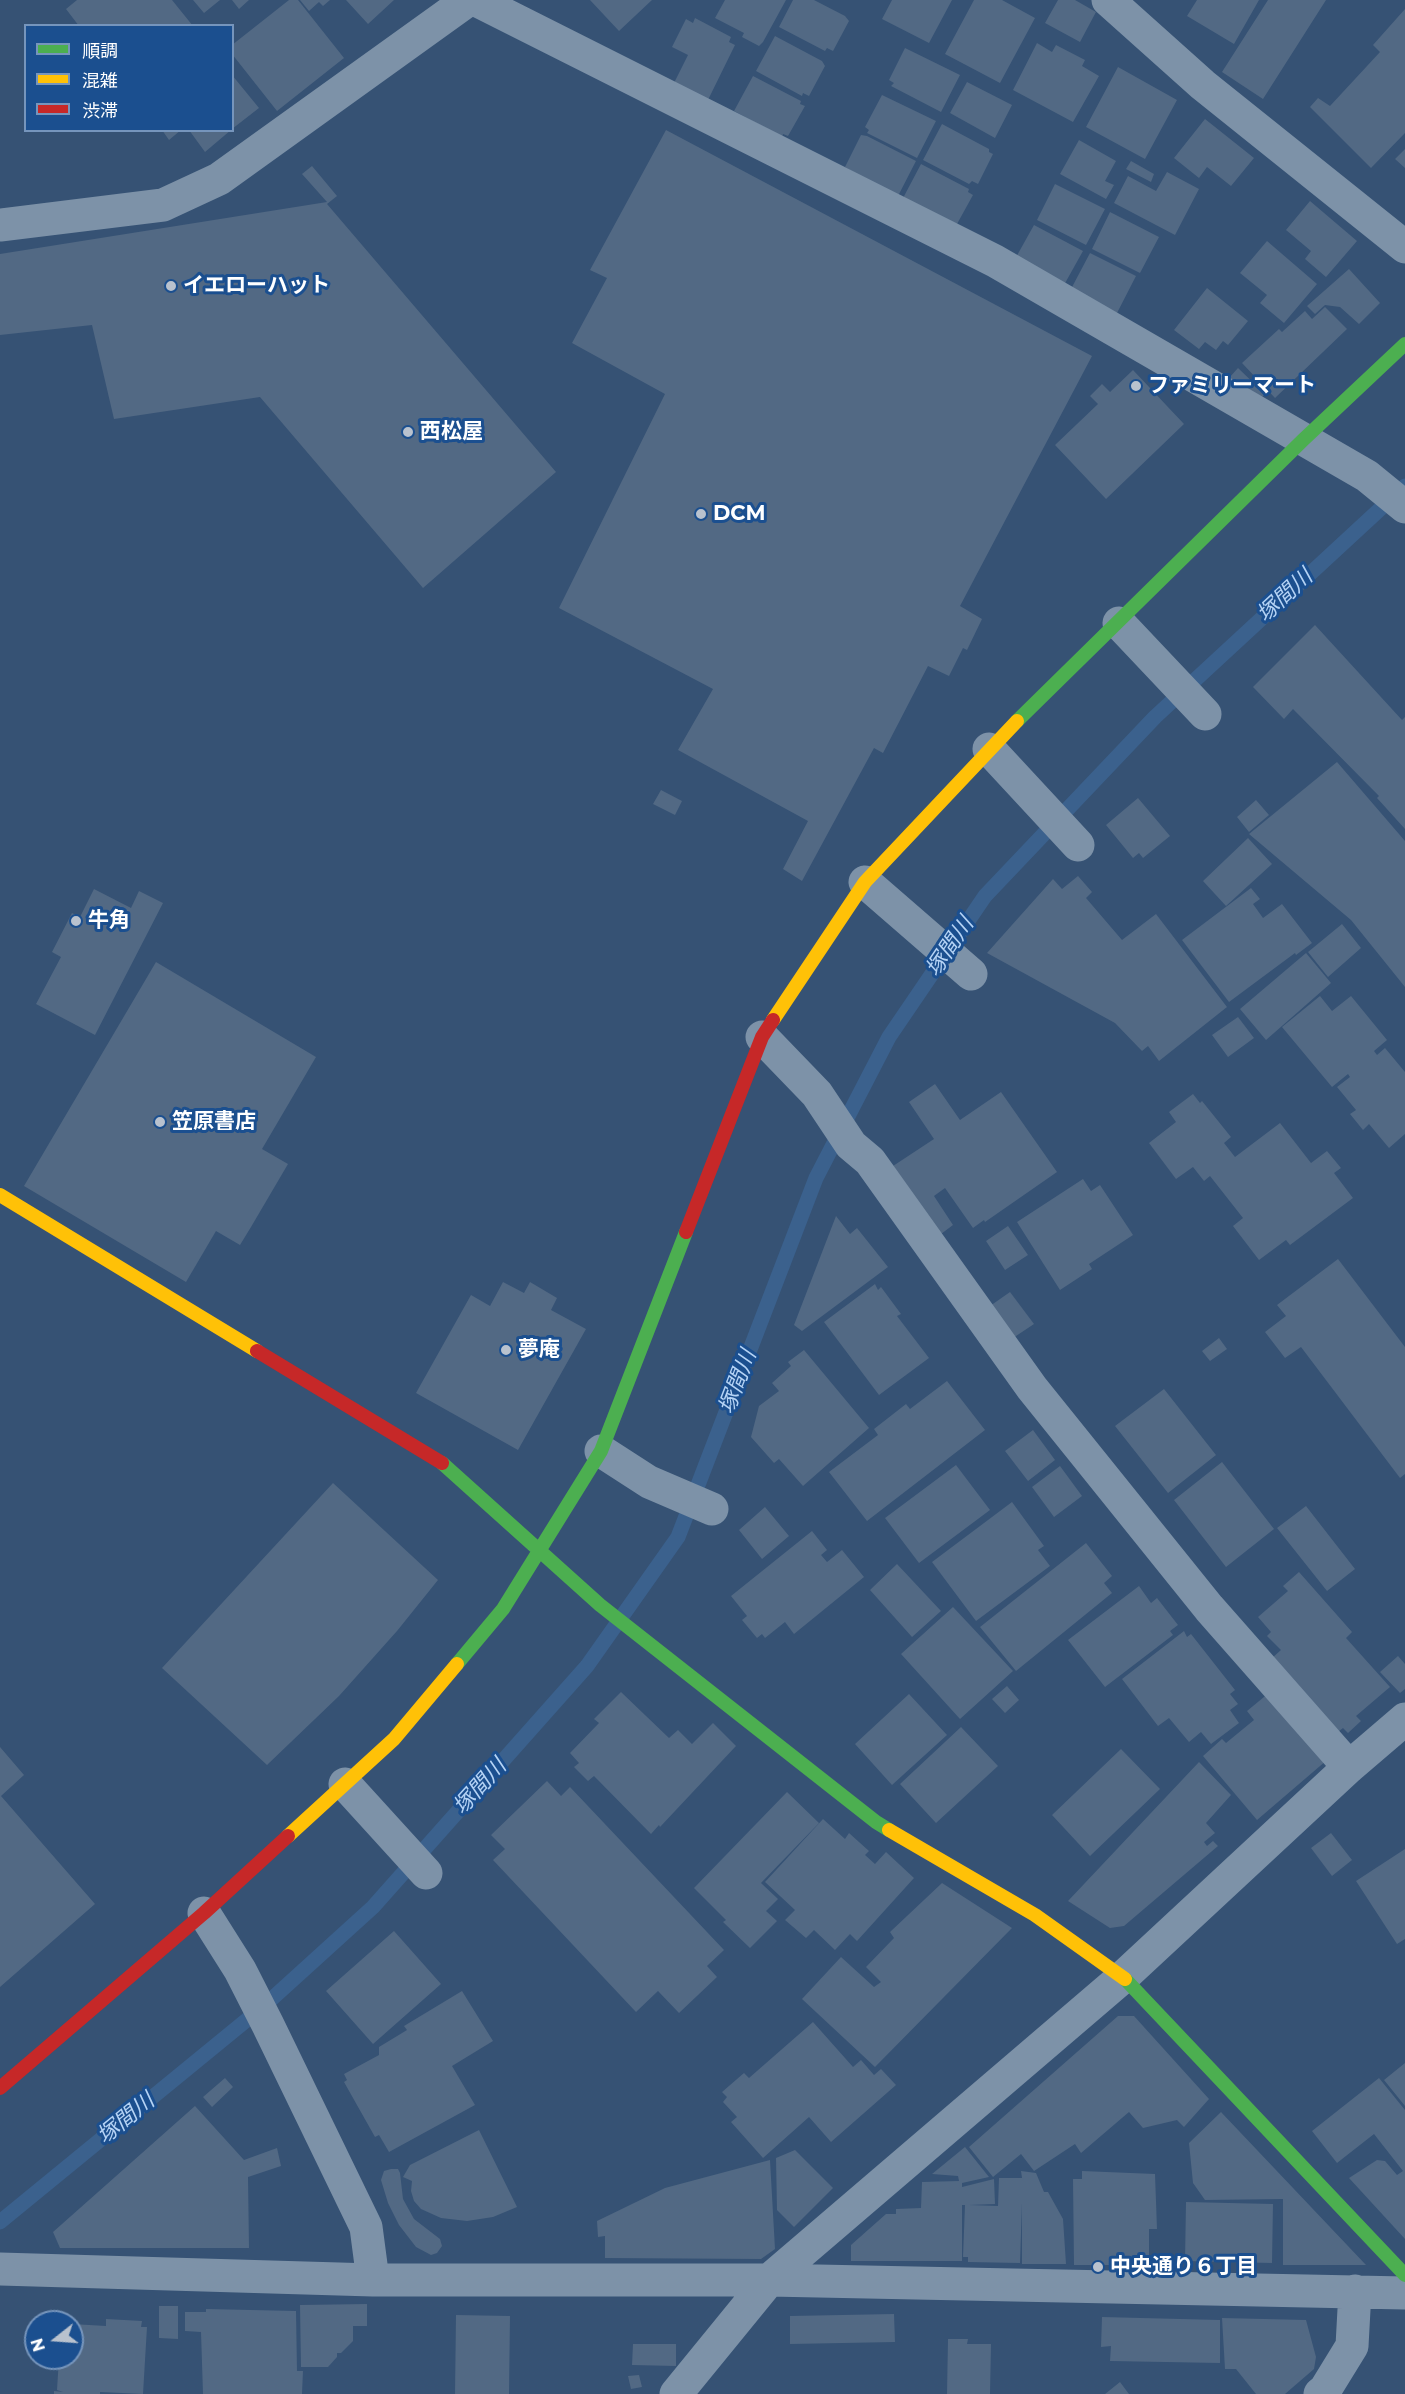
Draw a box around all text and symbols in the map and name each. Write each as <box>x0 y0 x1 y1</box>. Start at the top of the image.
legend <box>24 24 234 132</box>
text: 順調 <box>82 40 118 62</box>
text: 混雑 <box>82 70 118 92</box>
text: 渋滞 <box>82 100 118 122</box>
place label: イエローハット <box>183 273 330 299</box>
marker: イエローハット <box>164 279 178 293</box>
place label: ファミリーマート <box>1148 373 1316 399</box>
marker: ファミリーマート <box>1129 379 1143 393</box>
place label: 西松屋 <box>420 419 483 445</box>
marker: 西松屋 <box>401 425 415 439</box>
place label: DCM <box>713 501 766 527</box>
marker: DCM <box>694 507 708 521</box>
water label: 塚間川 <box>1252 564 1318 628</box>
place label: 牛角 <box>88 908 130 934</box>
water label: 塚間川 <box>921 912 979 982</box>
marker: 牛角 <box>69 914 83 928</box>
place label: 笠原書店 <box>172 1109 256 1135</box>
marker: 笠原書店 <box>153 1115 167 1129</box>
place label: 夢庵 <box>518 1337 560 1363</box>
marker: 夢庵 <box>499 1343 513 1357</box>
water label: 塚間川 <box>714 1346 762 1418</box>
water label: 塚間川 <box>448 1754 512 1820</box>
water label: 塚間川 <box>92 2088 160 2150</box>
place label: 中央通り６丁目 <box>1110 2254 1257 2280</box>
marker: 中央通り６丁目 <box>1091 2260 1105 2274</box>
north arrow <box>24 2310 84 2370</box>
text: N <box>27 2336 49 2354</box>

